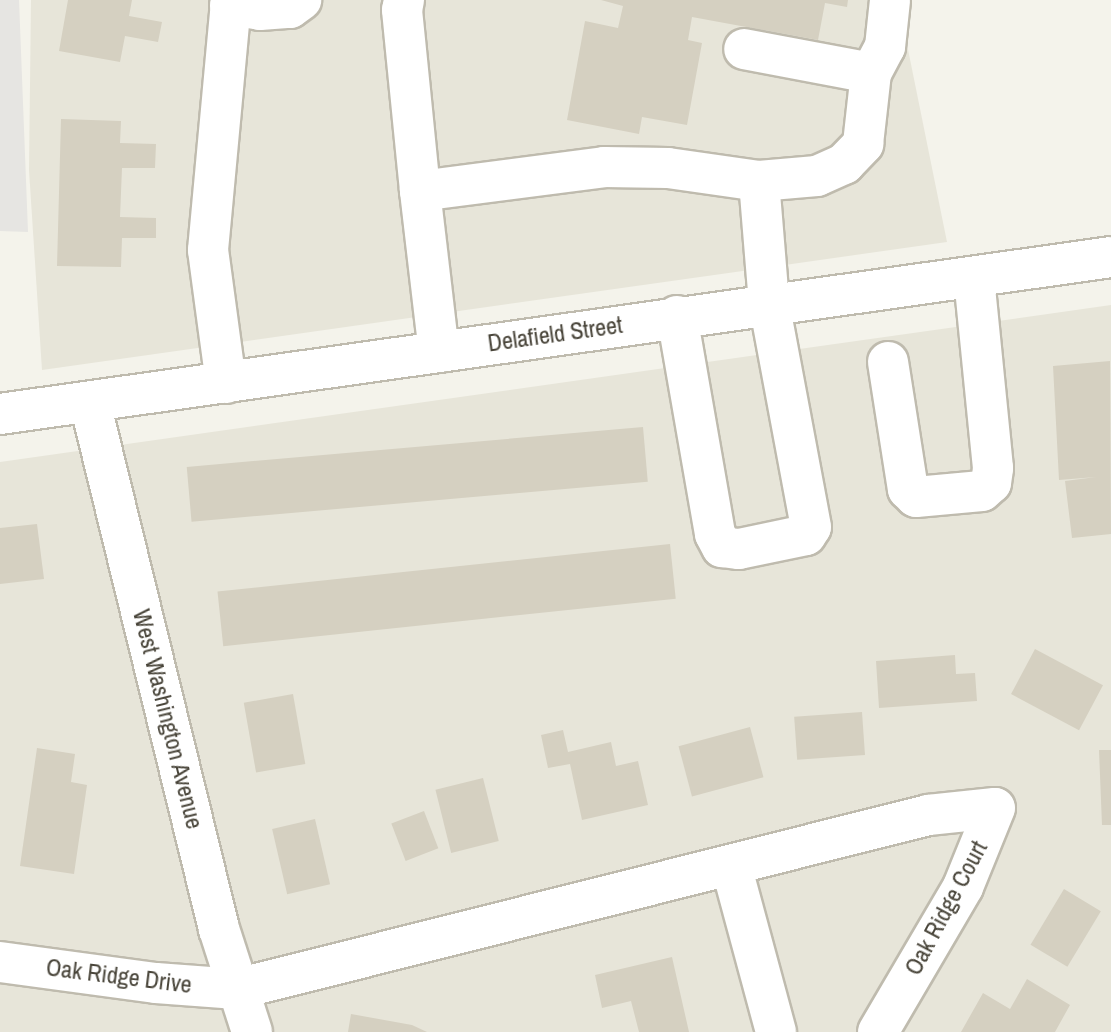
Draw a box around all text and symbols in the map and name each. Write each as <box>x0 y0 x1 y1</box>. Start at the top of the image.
street label: Delafield Street <box>486 310 624 358</box>
street label: West Washington Avenue <box>127 606 209 832</box>
street label: Oak Ridge Court <box>899 836 993 980</box>
street label: Oak Ridge Drive <box>45 953 193 999</box>

